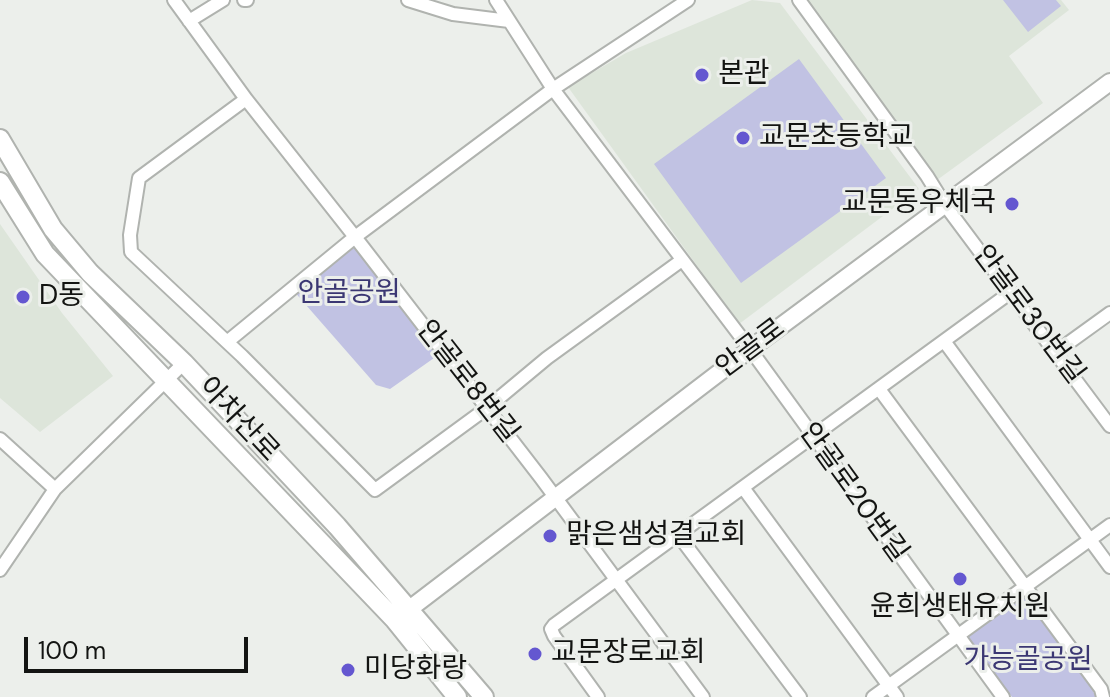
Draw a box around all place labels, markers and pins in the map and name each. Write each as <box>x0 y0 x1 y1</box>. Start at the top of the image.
place label: 본관 <box>718 58 770 92</box>
marker: 본관 <box>693 66 711 84</box>
place label: 교문초등학교 <box>759 121 914 155</box>
marker: 교문초등학교 <box>734 129 752 147</box>
place label: 교문동우체국 <box>841 187 996 221</box>
marker: 교문동우체국 <box>1003 195 1021 213</box>
place label: D동 <box>39 280 84 314</box>
marker: D동 <box>14 288 32 306</box>
place label: 맑은샘성결교회 <box>566 519 746 553</box>
marker: 맑은샘성결교회 <box>541 527 559 545</box>
marker: 윤희생태유치원 <box>951 570 969 588</box>
place label: 윤희생태유치원 <box>870 591 1050 625</box>
place label: 교문장로교회 <box>551 637 706 671</box>
marker: 교문장로교회 <box>526 645 544 663</box>
place label: 미당화랑 <box>364 653 467 687</box>
marker: 미당화랑 <box>339 661 357 679</box>

